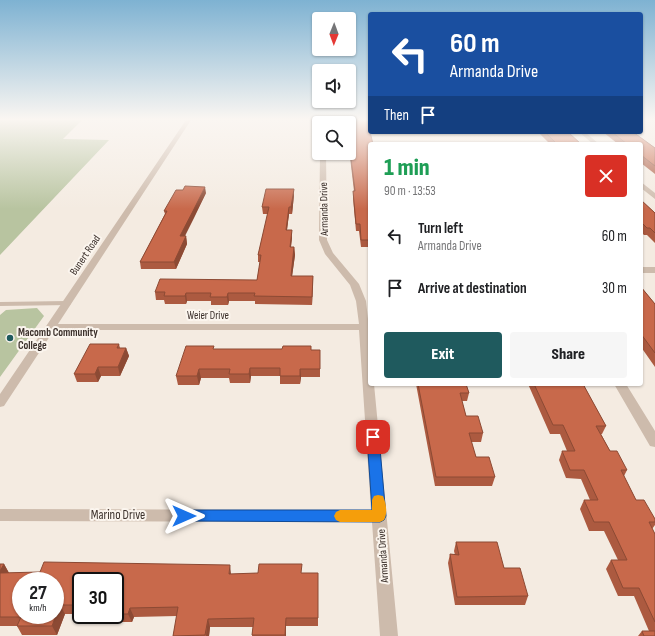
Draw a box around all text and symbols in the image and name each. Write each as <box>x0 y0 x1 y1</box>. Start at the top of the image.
north arrow <box>312 12 356 56</box>
map controls <box>312 12 356 160</box>
text: 60 m <box>450 27 499 60</box>
icon: left <box>384 28 436 80</box>
text: Armanda Drive <box>450 61 538 82</box>
button: sound <box>312 64 356 108</box>
icon: arrive <box>417 104 439 126</box>
text: Then <box>384 106 409 125</box>
button: search <box>312 116 356 160</box>
text: 1 min <box>384 153 430 182</box>
button: close <box>585 155 627 197</box>
street label: Armanda Drive <box>317 182 331 237</box>
text: 90 m · 13:53 <box>384 183 436 199</box>
text: Turn left <box>418 219 463 238</box>
icon: left <box>384 225 406 247</box>
text: 60 m <box>602 227 627 246</box>
street label: Bunert Road <box>67 232 103 277</box>
text: Armanda Drive <box>418 238 482 254</box>
icon: arrive <box>384 277 406 299</box>
text: Arrive at destination <box>418 279 527 298</box>
text: 30 m <box>602 279 627 298</box>
street label: Weier Drive <box>187 309 229 322</box>
place label: Macomb Community College <box>18 326 98 352</box>
button: Exit <box>384 332 502 378</box>
button: Share <box>510 332 627 378</box>
marker: Macomb Community College <box>5 333 15 343</box>
pin <box>356 420 390 454</box>
icon: arrive <box>362 426 384 448</box>
position arrow <box>163 495 205 537</box>
street label: Marino Drive <box>91 507 145 523</box>
street label: Armanda Drive <box>375 529 391 584</box>
speed limit sign: 30 <box>72 572 124 624</box>
text: 27 <box>29 581 47 605</box>
text: km/h <box>29 602 47 614</box>

